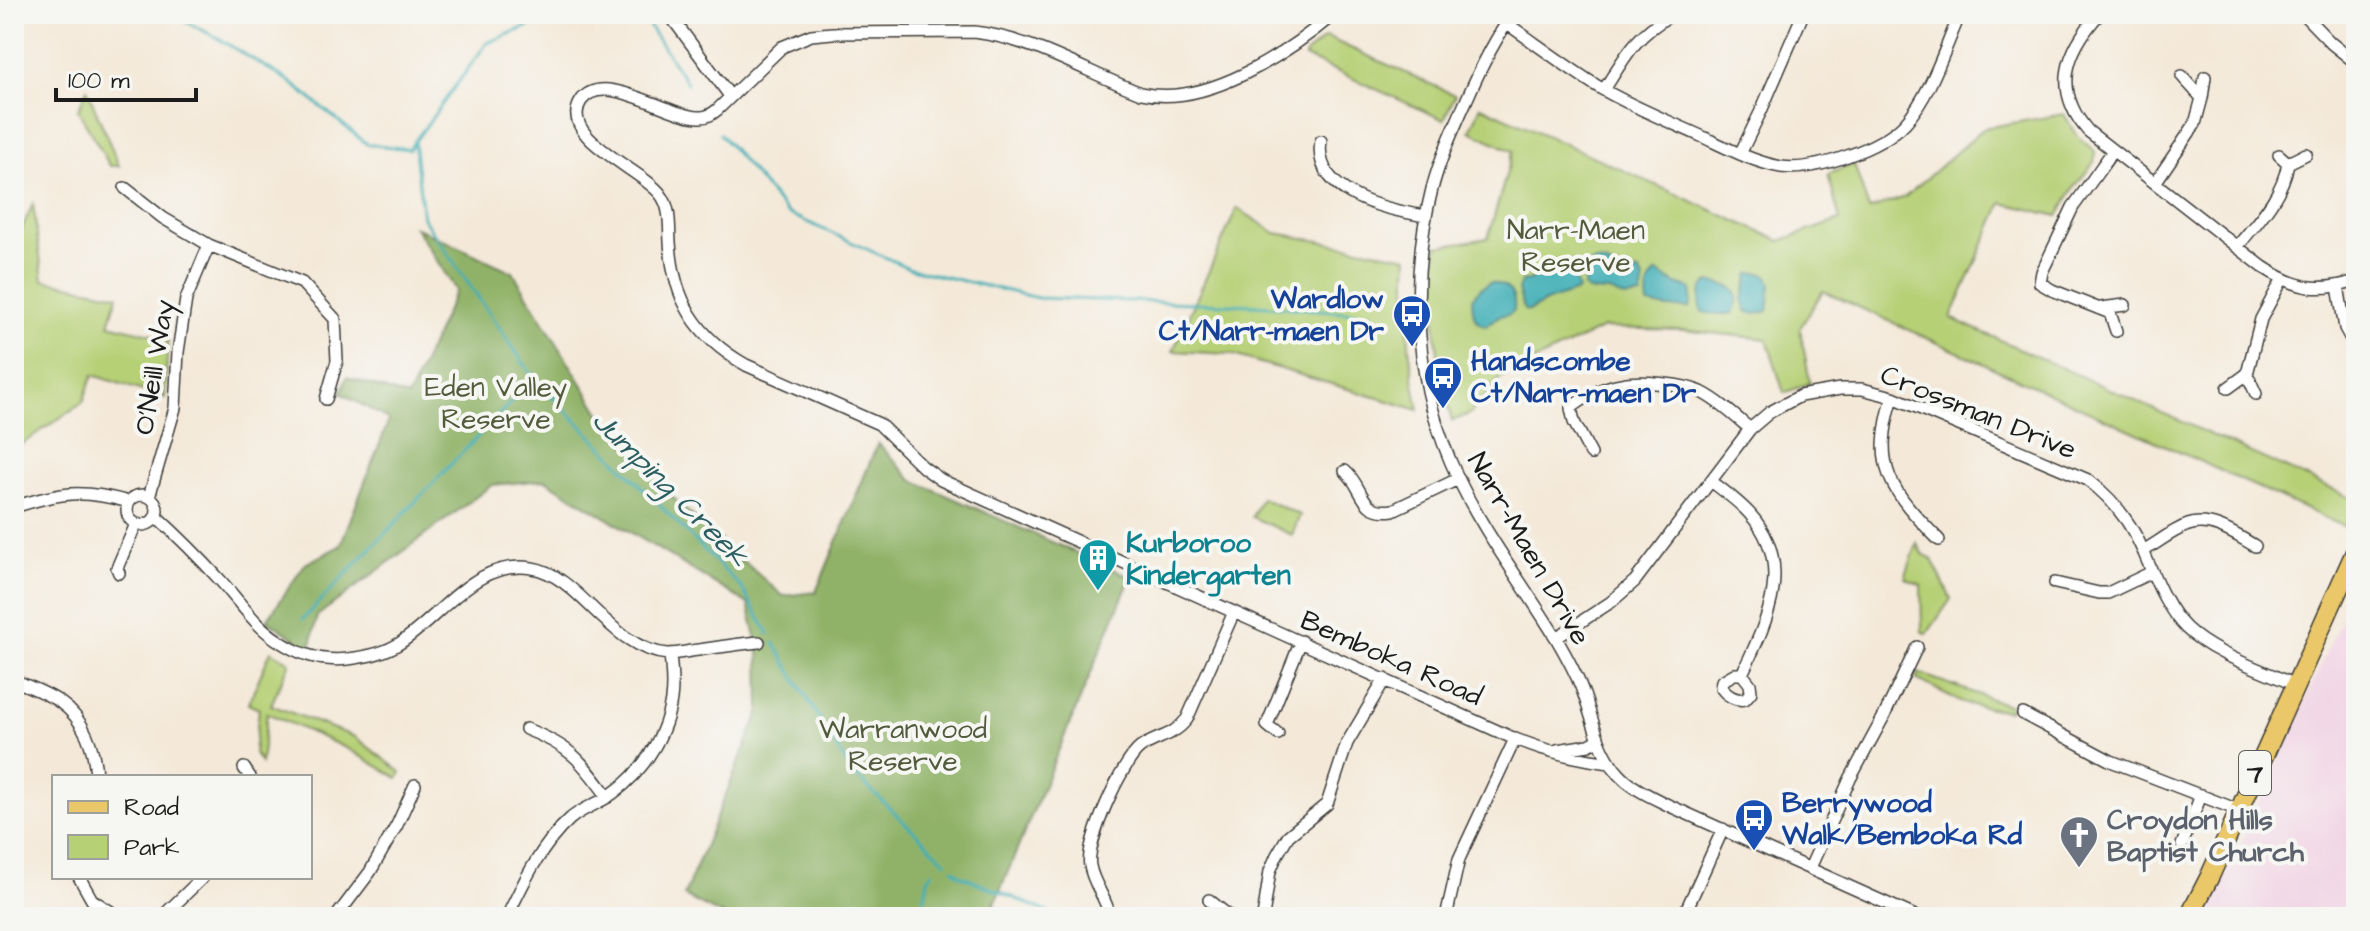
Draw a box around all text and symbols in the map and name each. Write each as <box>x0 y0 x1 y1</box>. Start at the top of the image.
scale bar <box>56 52 196 102</box>
text: 100 m <box>68 64 130 98</box>
park label: Narr-Maen Reserve <box>1507 211 1645 282</box>
place label: Wardlow Ct/Narr-maen Dr <box>1159 280 1385 351</box>
bus stop icon: Wardlow Ct/Narr-maen Dr <box>1391 293 1433 348</box>
street label: O'Neill Way <box>125 297 186 438</box>
place label: Handscombe Ct/Narr-maen Dr <box>1471 342 1697 413</box>
bus stop icon: Handscombe Ct/Narr-maen Dr <box>1422 355 1464 410</box>
street label: Crossman Drive <box>1875 355 2082 469</box>
park label: Eden Valley Reserve <box>425 368 567 439</box>
water label: Jumping Creek <box>582 401 759 578</box>
street label: Narr-Maen Drive <box>1458 445 1600 652</box>
place label: Kurboroo Kindergarten <box>1126 524 1291 597</box>
building icon: Kurboroo Kindergarten <box>1077 537 1119 592</box>
street label: Bemboka Road <box>1294 601 1489 716</box>
park label: Warranwood Reserve <box>819 710 987 781</box>
road number: 7 <box>2239 751 2271 795</box>
legend <box>52 775 312 879</box>
place label: Berrywood Walk/Bemboka Rd <box>1781 784 2023 855</box>
text: Road <box>124 791 179 825</box>
bus stop icon: Berrywood Walk/Bemboka Rd <box>1733 797 1775 852</box>
place label: Croydon Hills Baptist Church <box>2107 801 2305 873</box>
church icon: Croydon Hills Baptist Church <box>2058 814 2100 869</box>
text: Park <box>124 831 180 865</box>

